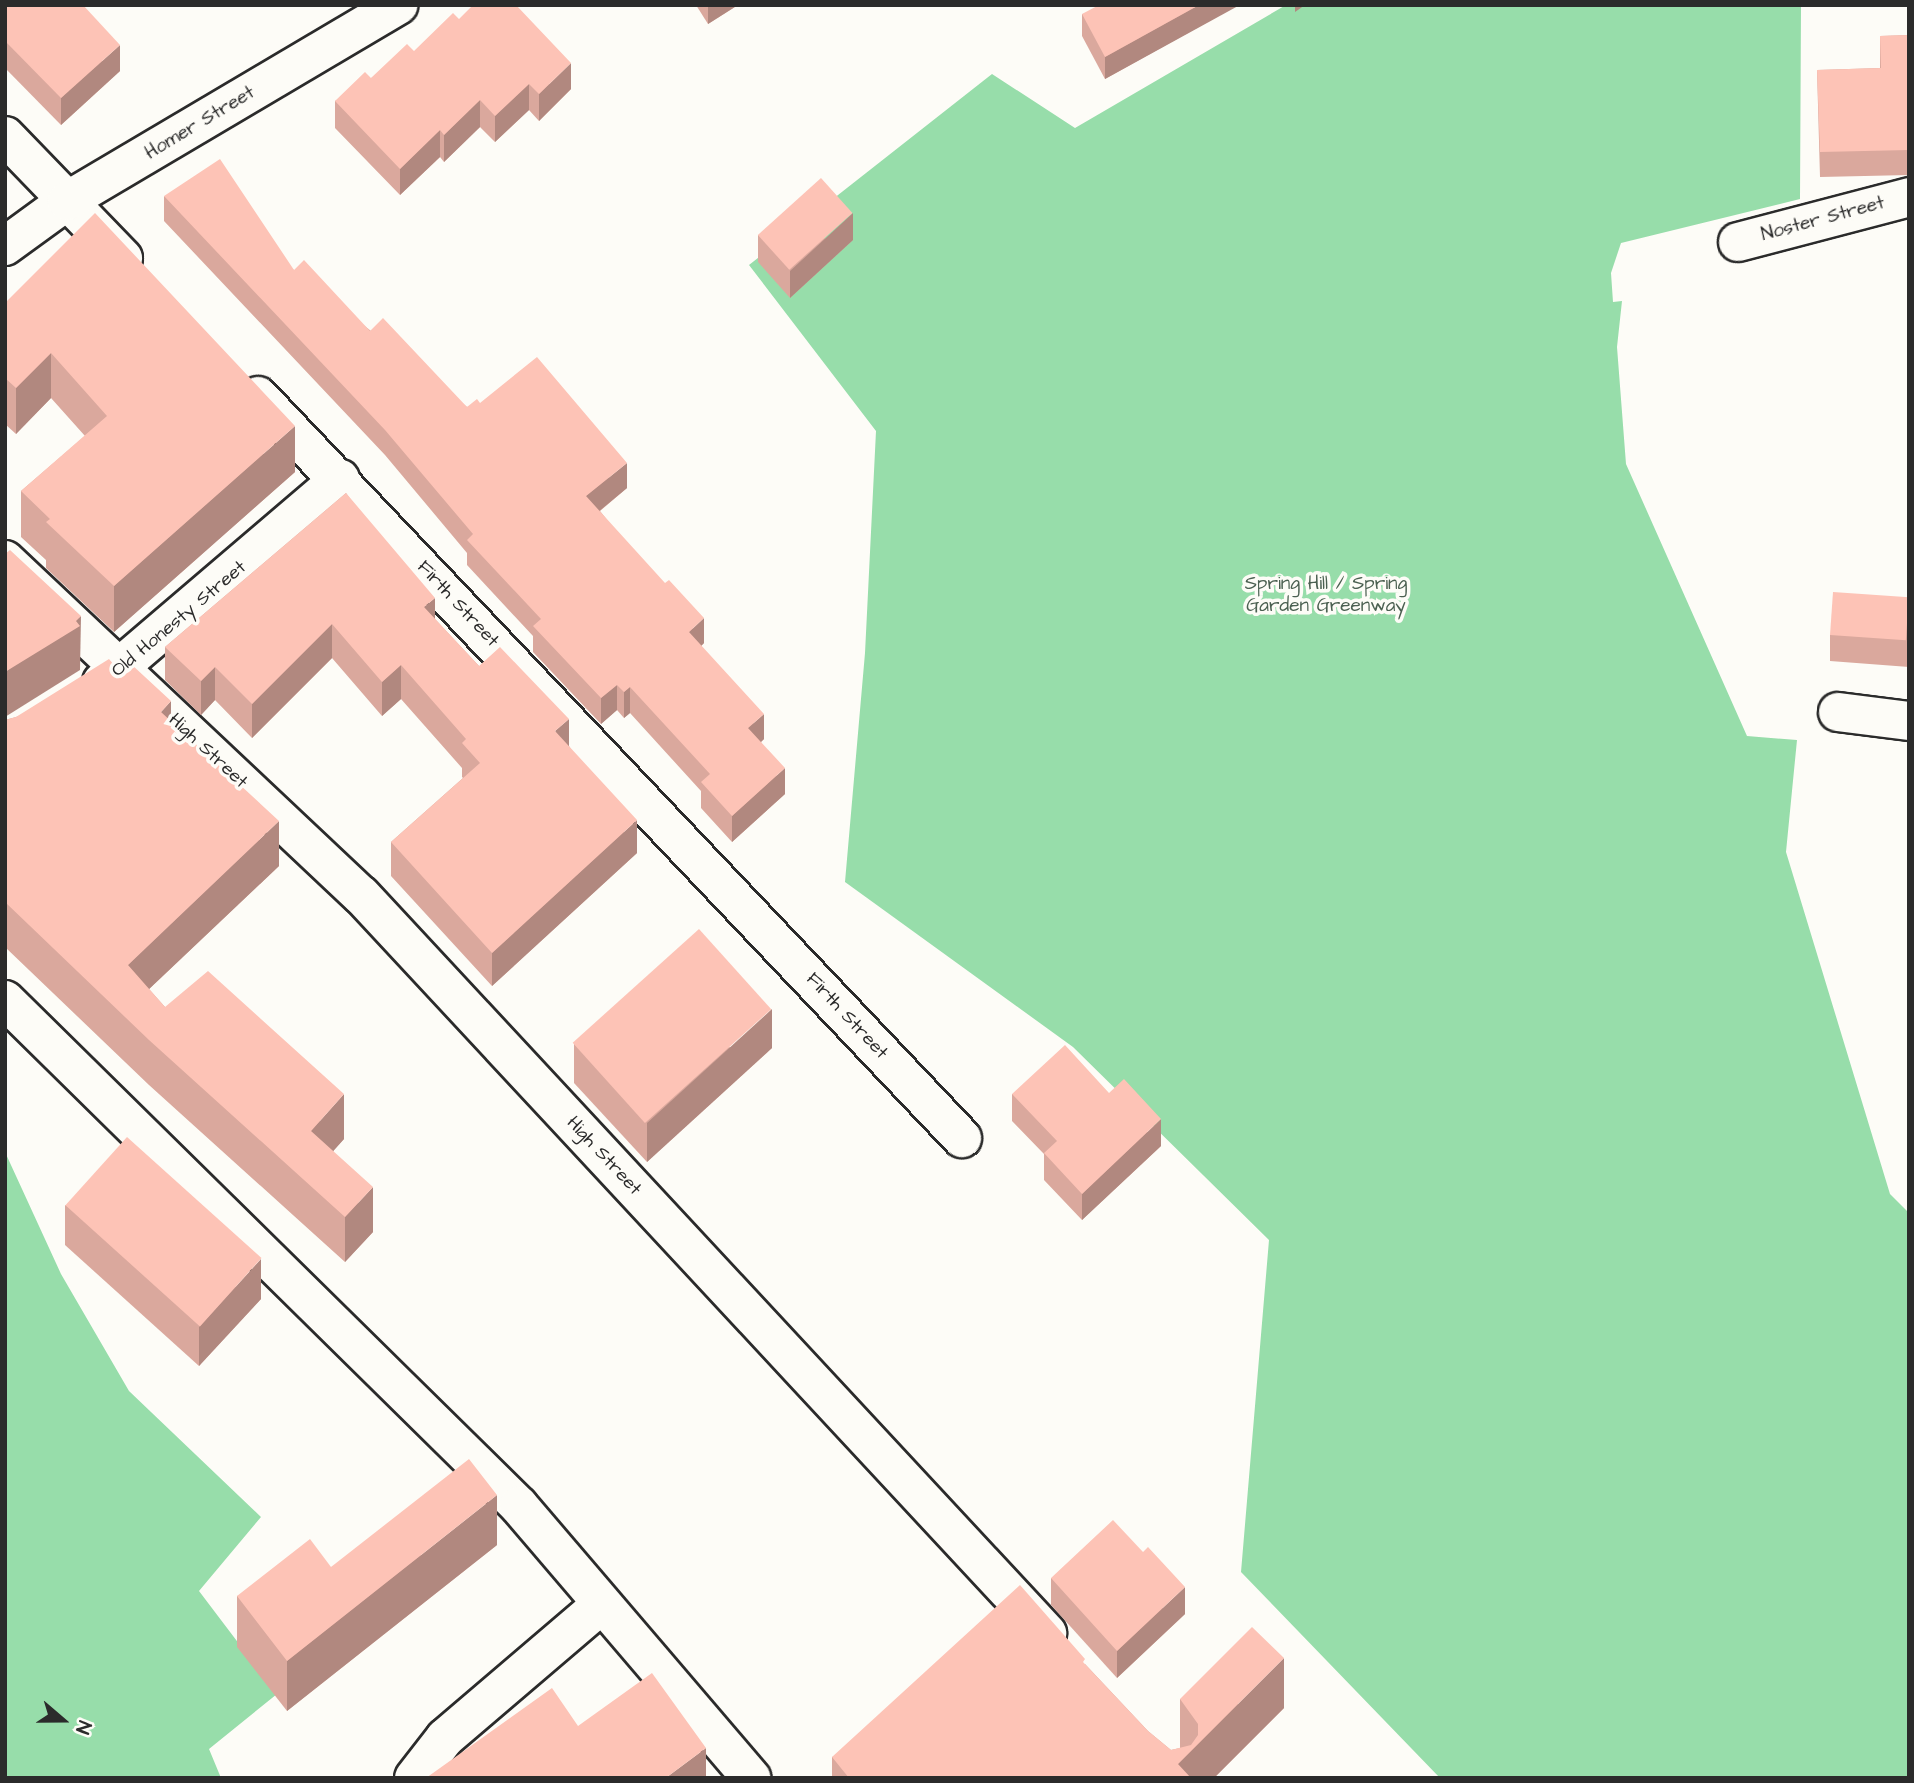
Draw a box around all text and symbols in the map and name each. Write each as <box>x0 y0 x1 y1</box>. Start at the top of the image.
street label: Homer Street <box>141 81 259 165</box>
street label: Noster Street <box>1759 192 1887 246</box>
street label: Old Honesty Street <box>107 556 251 682</box>
street label: Firth Street <box>412 556 504 652</box>
park label: Spring Hill / Spring Garden Greenway <box>1245 573 1407 617</box>
street label: High Street <box>164 709 252 793</box>
street label: Firth Street <box>801 968 893 1064</box>
street label: High Street <box>562 1112 646 1200</box>
north arrow <box>28 1685 98 1755</box>
text: N <box>68 1717 98 1738</box>

